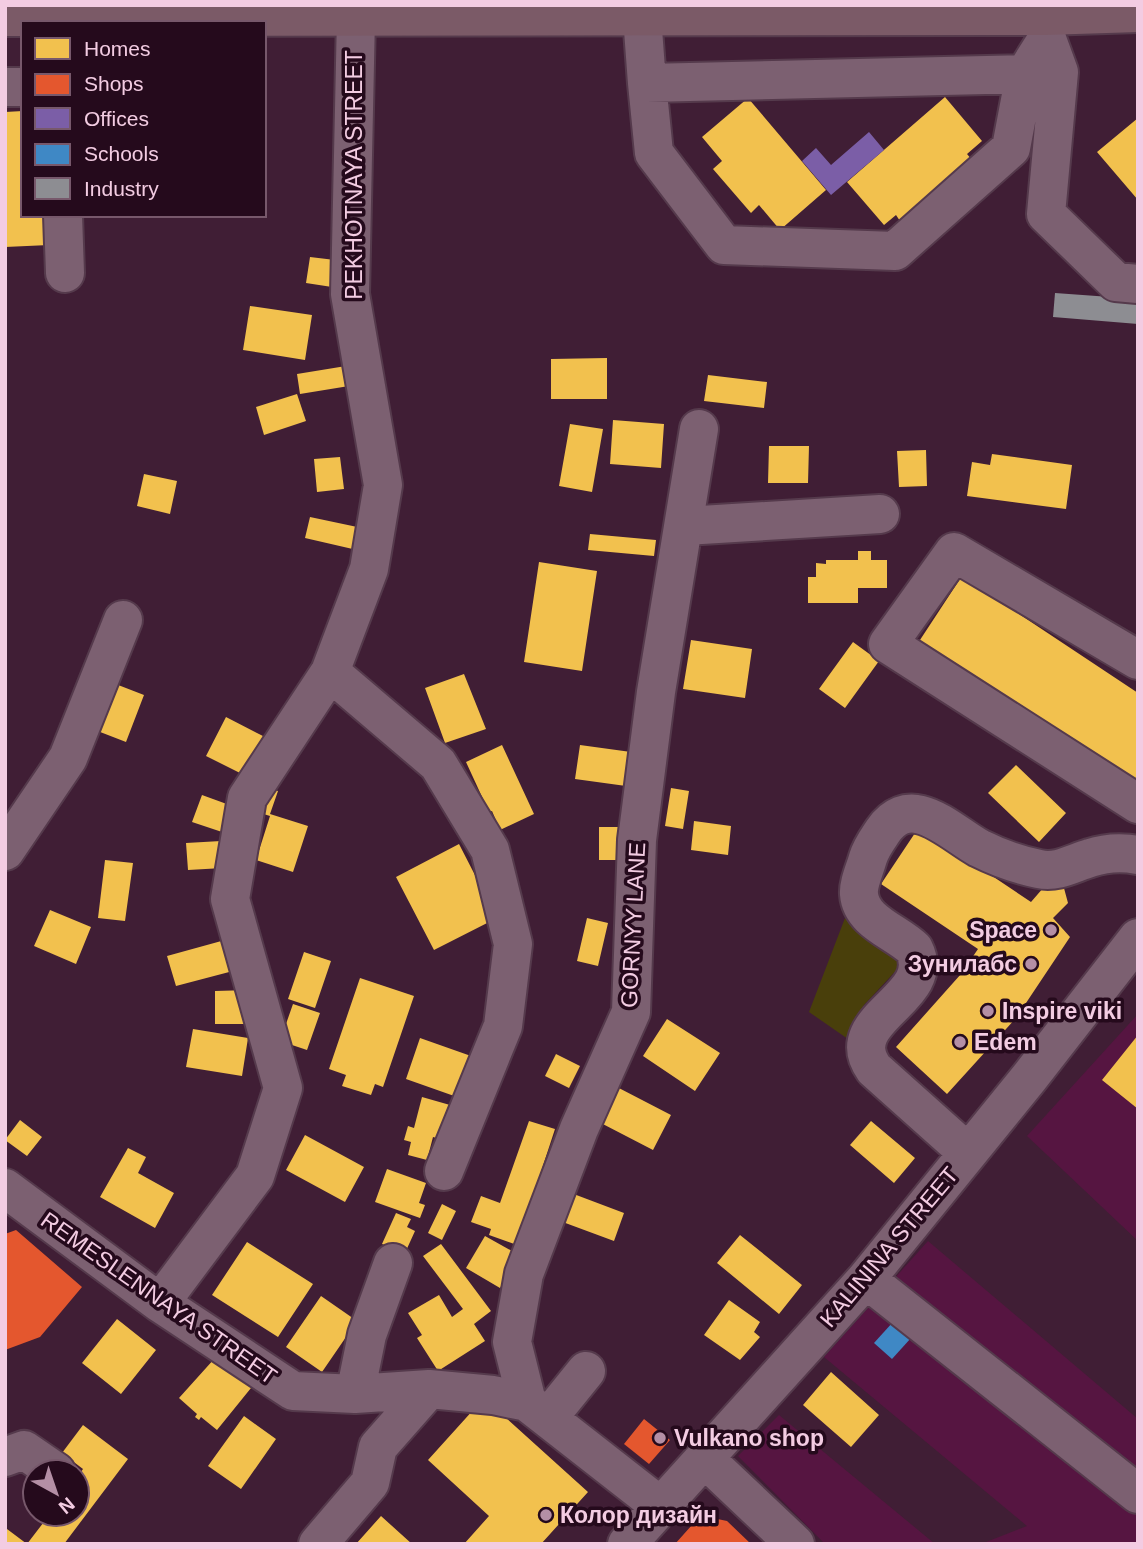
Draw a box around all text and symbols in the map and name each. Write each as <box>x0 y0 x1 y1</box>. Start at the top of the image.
legend <box>21 21 266 217</box>
text: Homes <box>84 37 151 60</box>
street label: PEKHOTNAYA STREET <box>341 50 367 300</box>
text: Shops <box>84 72 144 95</box>
text: Offices <box>84 107 149 130</box>
text: Schools <box>84 142 159 165</box>
text: Industry <box>84 177 159 200</box>
street label: GORNYY LANE <box>616 842 650 1008</box>
place label: Space <box>969 917 1037 943</box>
marker: Space <box>1043 922 1059 938</box>
place label: Зунилабс <box>908 951 1017 977</box>
marker: Зунилабс <box>1023 956 1039 972</box>
place label: Inspire viki <box>1002 998 1122 1024</box>
marker: Inspire viki <box>980 1003 996 1019</box>
place label: Edem <box>974 1029 1037 1055</box>
marker: Edem <box>952 1034 968 1050</box>
street label: KALININA STREET <box>815 1162 963 1332</box>
street label: REMESLENNAYA STREET <box>36 1207 282 1389</box>
place label: Vulkano shop <box>674 1425 824 1451</box>
marker: Vulkano shop <box>652 1430 668 1446</box>
north arrow <box>21 1458 91 1528</box>
text: N <box>55 1493 79 1518</box>
place label: Колор дизайн <box>560 1502 717 1528</box>
marker: Колор дизайн <box>538 1507 554 1523</box>

